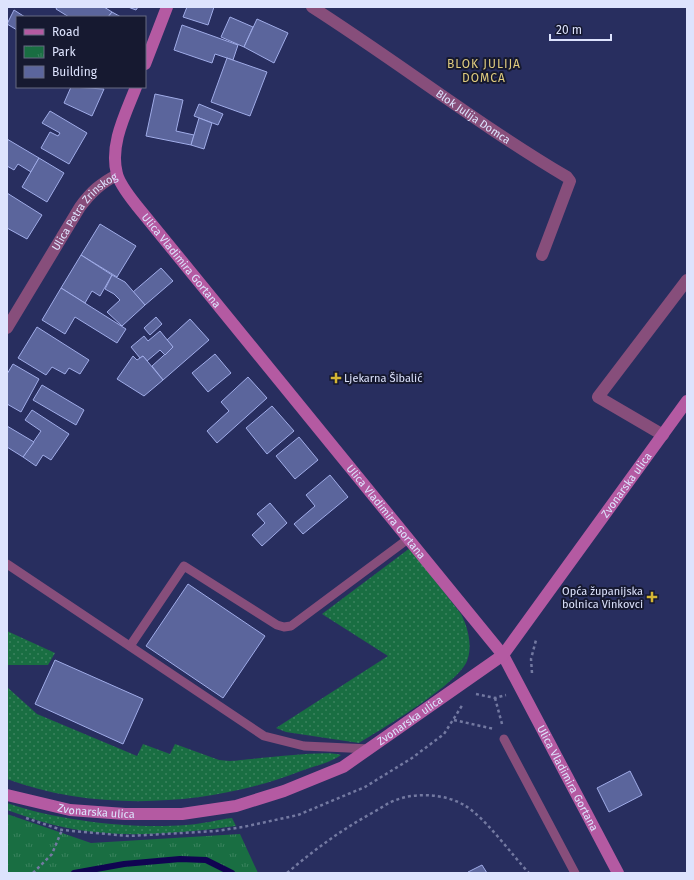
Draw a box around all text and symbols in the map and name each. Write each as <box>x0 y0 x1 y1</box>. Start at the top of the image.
legend <box>16 16 146 88</box>
scale bar <box>550 16 611 42</box>
text: 20 m <box>556 23 582 37</box>
text: Road <box>52 25 80 39</box>
text: Park <box>52 45 76 59</box>
district label: BLOK JULIJA DOMCA <box>447 57 521 85</box>
text: Building <box>52 65 98 79</box>
street label: Blok Julija Domca <box>433 87 513 147</box>
street label: Ulica Petra Zrinskog <box>49 170 120 253</box>
street label: Ulica Vladimira Gortana <box>139 211 223 311</box>
place label: Ljekarna Šibalić <box>344 371 422 385</box>
marker: Ljekarna Šibalić <box>331 373 341 383</box>
street label: Zvonarska ulica <box>599 450 655 520</box>
street label: Ulica Vladimira Gortana <box>343 462 428 562</box>
place label: Opća županijska bolnica Vinkovci <box>562 585 643 611</box>
marker: Opća županijska bolnica Vinkovci <box>646 591 658 603</box>
street label: Zvonarska ulica <box>375 693 445 748</box>
street label: Ulica Vladimira Gortana <box>534 723 601 833</box>
street label: Zvonarska ulica <box>56 801 135 821</box>

